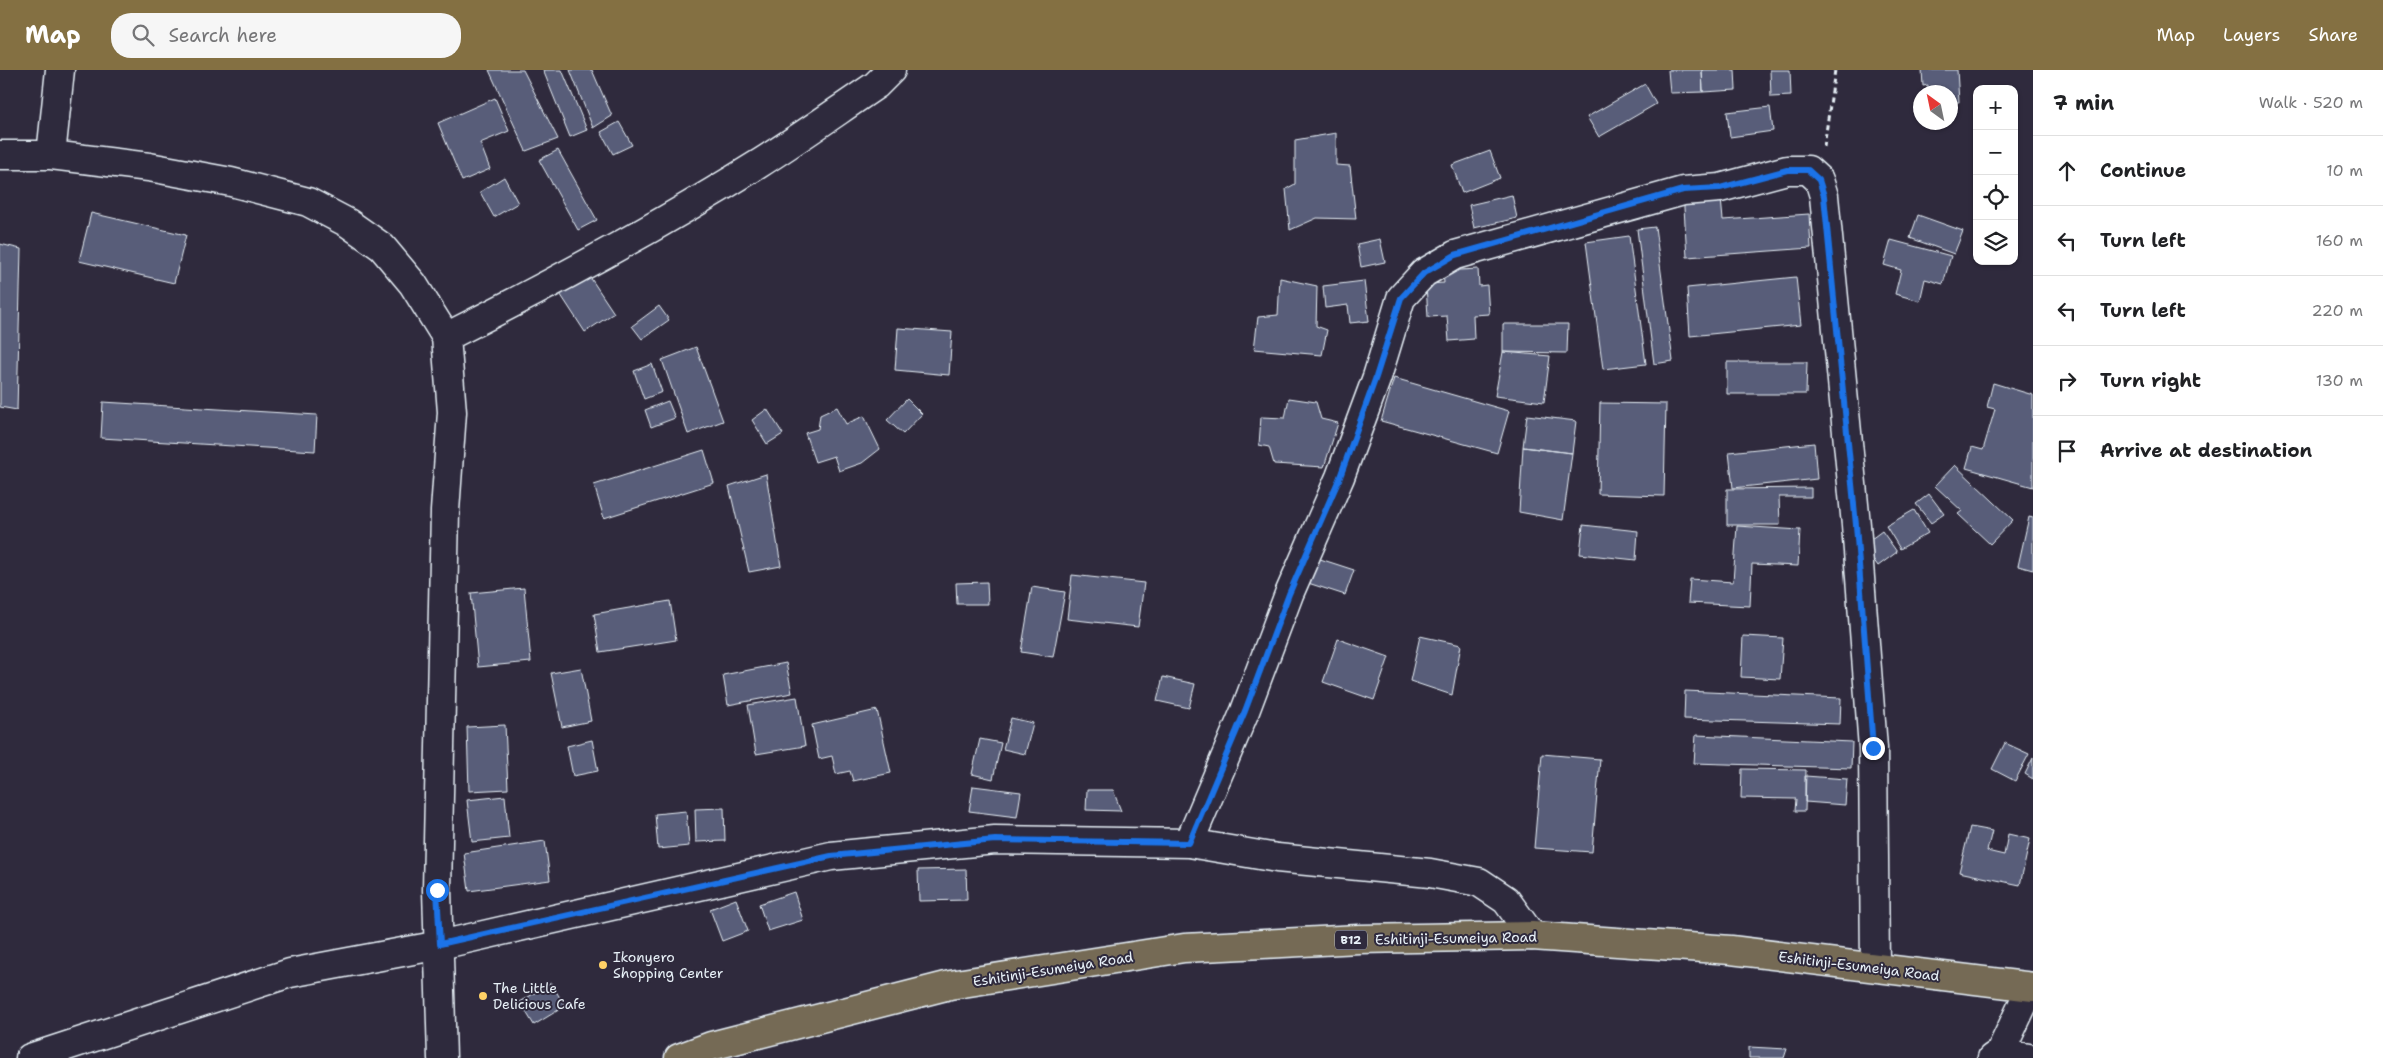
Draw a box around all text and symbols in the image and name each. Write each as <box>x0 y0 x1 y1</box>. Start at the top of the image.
search box <box>111 13 461 58</box>
text: Map <box>25 19 81 51</box>
icon: search <box>129 21 157 49</box>
text: Search here <box>169 23 277 48</box>
text: Map <box>2157 23 2195 47</box>
text: Layers <box>2223 23 2280 47</box>
text: Share <box>2308 23 2358 47</box>
north arrow <box>1913 85 1958 130</box>
map controls <box>1973 85 2018 265</box>
button: + <box>1973 85 2018 130</box>
text: 7 min <box>2053 89 2114 117</box>
text: Walk · 520 m <box>2259 92 2363 113</box>
button: − <box>1973 130 2018 175</box>
icon: ahead <box>2053 157 2081 185</box>
text: Continue <box>2100 158 2186 183</box>
text: 10 m <box>2326 160 2363 181</box>
button: locate <box>1973 175 2018 220</box>
button: layers <box>1973 220 2018 265</box>
icon: left <box>2053 227 2081 255</box>
text: Turn left <box>2100 228 2186 253</box>
text: 160 m <box>2316 230 2363 251</box>
icon: left <box>2053 297 2081 325</box>
text: Turn left <box>2100 298 2186 323</box>
text: 220 m <box>2311 300 2363 321</box>
icon: right <box>2053 367 2081 395</box>
text: Turn right <box>2100 368 2201 393</box>
text: 130 m <box>2316 370 2363 391</box>
icon: arrive <box>2053 437 2081 465</box>
text: Arrive at destination <box>2100 438 2312 463</box>
route end <box>1862 737 1885 760</box>
route start <box>426 879 449 902</box>
street label: Eshitinji-Esumeiya Road <box>1375 928 1537 948</box>
road number: B12 <box>1335 930 1367 950</box>
street label: Eshitinji-Esumeiya Road <box>971 947 1135 991</box>
street label: Eshitinji-Esumeiya Road <box>1777 947 1941 985</box>
place label: Ikonyero Shopping Center <box>613 948 724 982</box>
marker: Ikonyero Shopping Center <box>597 959 609 971</box>
place label: The Little Delicious Cafe <box>493 979 586 1013</box>
marker: The Little Delicious Cafe <box>477 990 489 1002</box>

